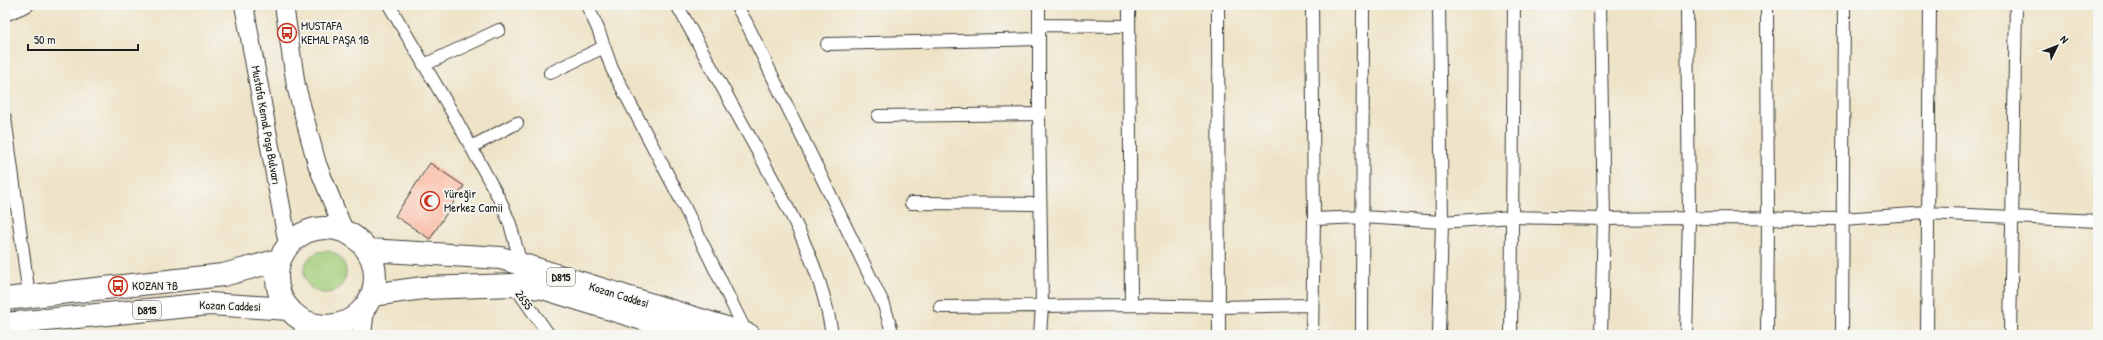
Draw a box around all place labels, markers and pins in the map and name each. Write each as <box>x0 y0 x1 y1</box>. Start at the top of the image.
place label: MUSTAFA KEMAL PAŞA 1B <box>301 17 369 48</box>
bus stop icon: MUSTAFA KEMAL PAŞA 1B <box>276 22 298 44</box>
place label: Yüreğir Merkez Camii <box>444 185 503 216</box>
mosque icon: Yüreğir Merkez Camii <box>419 190 441 212</box>
bus stop icon: KOZAN 7B <box>107 275 129 297</box>
place label: KOZAN 7B <box>132 277 178 294</box>

